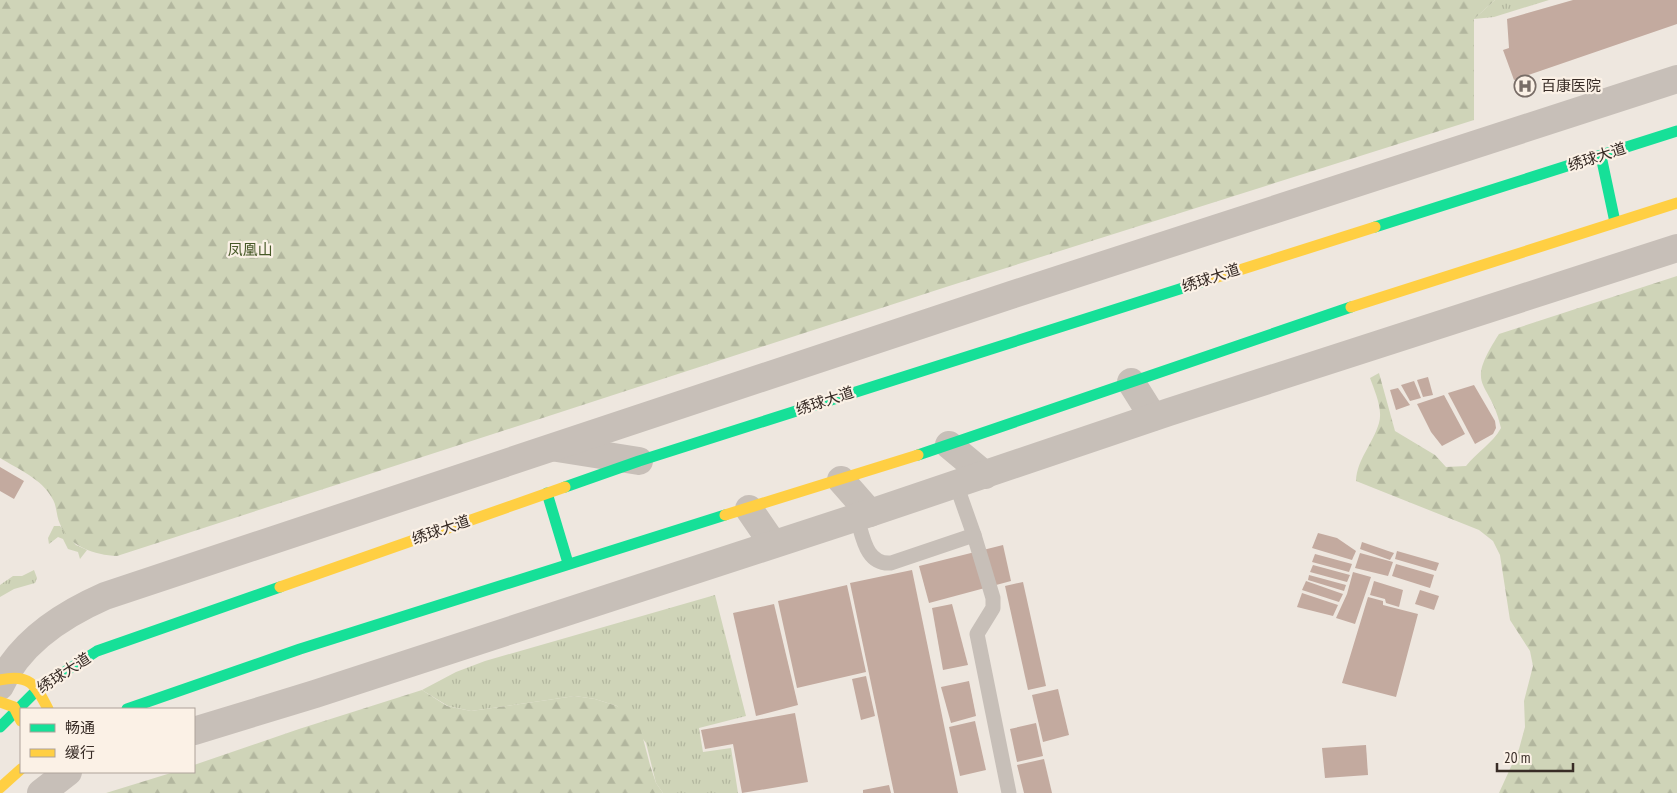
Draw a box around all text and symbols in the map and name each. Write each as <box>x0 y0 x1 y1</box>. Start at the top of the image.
hospital icon: 百康医院 <box>1513 74 1537 98</box>
place label: 百康医院 <box>1541 76 1601 95</box>
street label: 绣球大道 <box>1565 138 1628 175</box>
park label: 凤凰山 <box>227 240 273 259</box>
street label: 绣球大道 <box>1179 259 1242 296</box>
street label: 绣球大道 <box>793 382 856 419</box>
street label: 绣球大道 <box>409 511 472 548</box>
street label: 绣球大道 <box>33 648 94 697</box>
legend <box>20 708 195 773</box>
text: 畅通 <box>65 718 95 737</box>
scale bar <box>1497 740 1573 772</box>
text: 缓行 <box>65 743 95 762</box>
text: 20 m <box>1504 748 1530 767</box>

